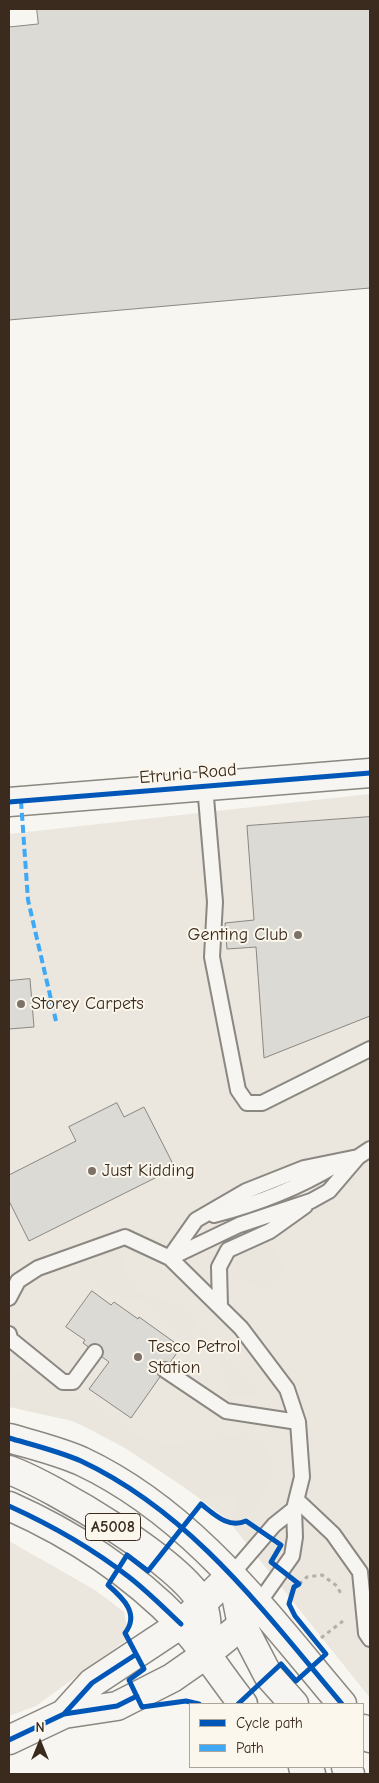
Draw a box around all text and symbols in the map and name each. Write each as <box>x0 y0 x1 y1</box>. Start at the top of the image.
street label: Etruria Road <box>138 759 238 789</box>
place label: Genting Club <box>188 924 288 946</box>
marker: Genting Club <box>292 929 304 941</box>
place label: Storey Carpets <box>31 993 144 1015</box>
marker: Storey Carpets <box>15 998 27 1010</box>
place label: Just Kidding <box>102 1160 195 1182</box>
marker: Just Kidding <box>86 1165 98 1177</box>
place label: Tesco Petrol Station <box>148 1336 240 1378</box>
marker: Tesco Petrol Station <box>132 1351 144 1363</box>
road number: A5008 <box>86 1514 140 1540</box>
legend <box>189 1703 364 1768</box>
text: Cycle path <box>236 1714 303 1732</box>
north arrow <box>15 1718 65 1768</box>
text: N <box>35 1719 45 1736</box>
text: Path <box>236 1739 264 1757</box>

